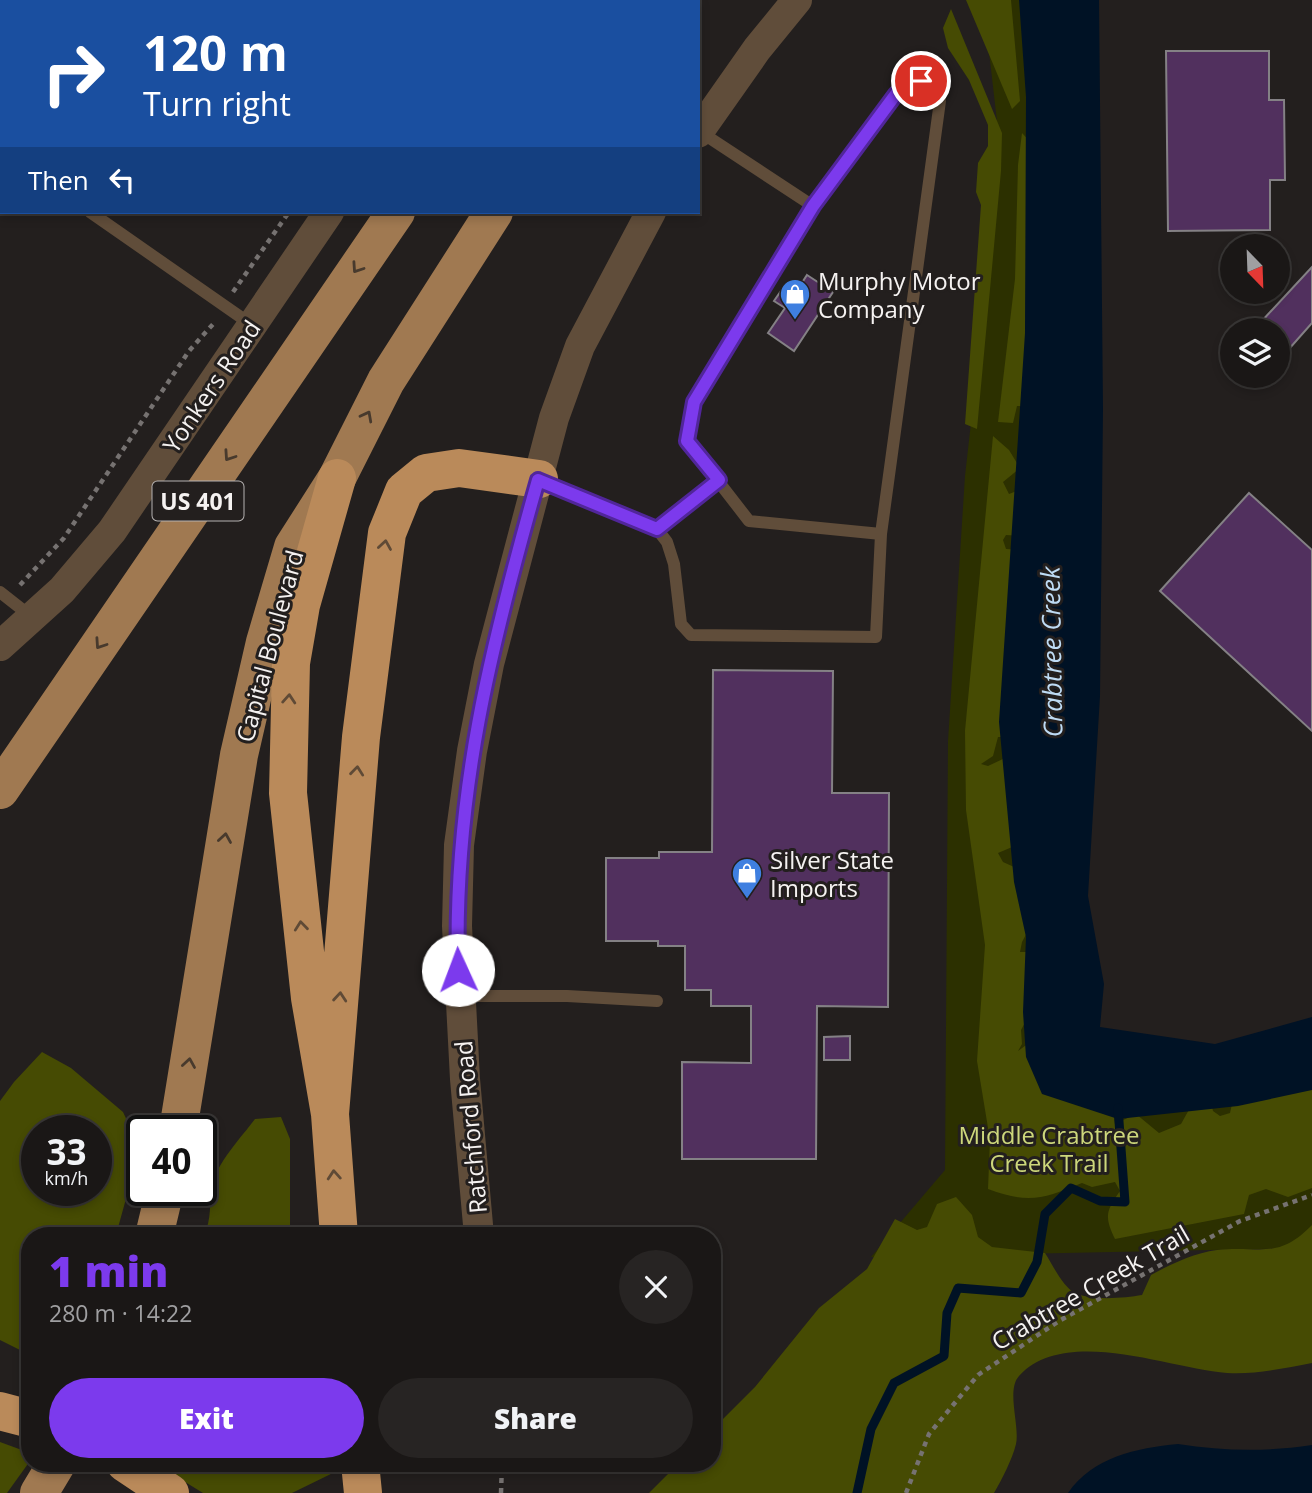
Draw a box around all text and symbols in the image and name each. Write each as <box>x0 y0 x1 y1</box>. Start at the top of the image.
text: 120 m <box>143 19 288 85</box>
icon: right <box>28 28 119 119</box>
pin <box>891 51 951 111</box>
icon: arrive <box>902 62 940 100</box>
text: Turn right <box>143 82 291 125</box>
icon: left <box>103 161 141 199</box>
text: Then <box>28 162 89 198</box>
north arrow <box>1220 234 1290 304</box>
map controls <box>1220 234 1290 388</box>
one-way arrow <box>353 260 365 273</box>
place label: Murphy Motor Company <box>818 264 981 325</box>
shop icon: Murphy Motor Company <box>778 277 812 321</box>
street label: Yonkers Road <box>154 313 268 459</box>
button: layers <box>1220 318 1290 388</box>
one-way arrow <box>359 411 372 423</box>
one-way arrow <box>225 448 237 461</box>
road number: US 401 <box>152 481 244 520</box>
one-way arrow <box>377 539 392 551</box>
street label: Capital Boulevard <box>228 546 310 746</box>
water label: Crabtree Creek <box>1031 565 1070 738</box>
one-way arrow <box>95 636 108 649</box>
one-way arrow <box>281 693 296 704</box>
one-way arrow <box>350 765 365 776</box>
one-way arrow <box>217 833 232 844</box>
place label: Silver State Imports <box>770 843 894 904</box>
shop icon: Silver State Imports <box>730 856 764 900</box>
one-way arrow <box>294 920 309 931</box>
position arrow <box>421 933 495 1007</box>
one-way arrow <box>332 992 347 1003</box>
street label: Ratchford Road <box>446 1039 494 1215</box>
one-way arrow <box>182 1057 197 1069</box>
speed limit sign: 40 <box>126 1115 217 1206</box>
park label: Middle Crabtree Creek Trail <box>958 1118 1140 1179</box>
text: 33 <box>46 1128 87 1175</box>
text: km/h <box>45 1166 88 1190</box>
one-way arrow <box>327 1169 342 1180</box>
street label: Crabtree Creek Trail <box>985 1217 1195 1357</box>
text: 1 min <box>49 1242 168 1299</box>
button: close <box>619 1250 693 1324</box>
text: 280 m · 14:22 <box>49 1297 192 1329</box>
button: Exit <box>49 1378 364 1458</box>
button: Share <box>378 1378 693 1458</box>

